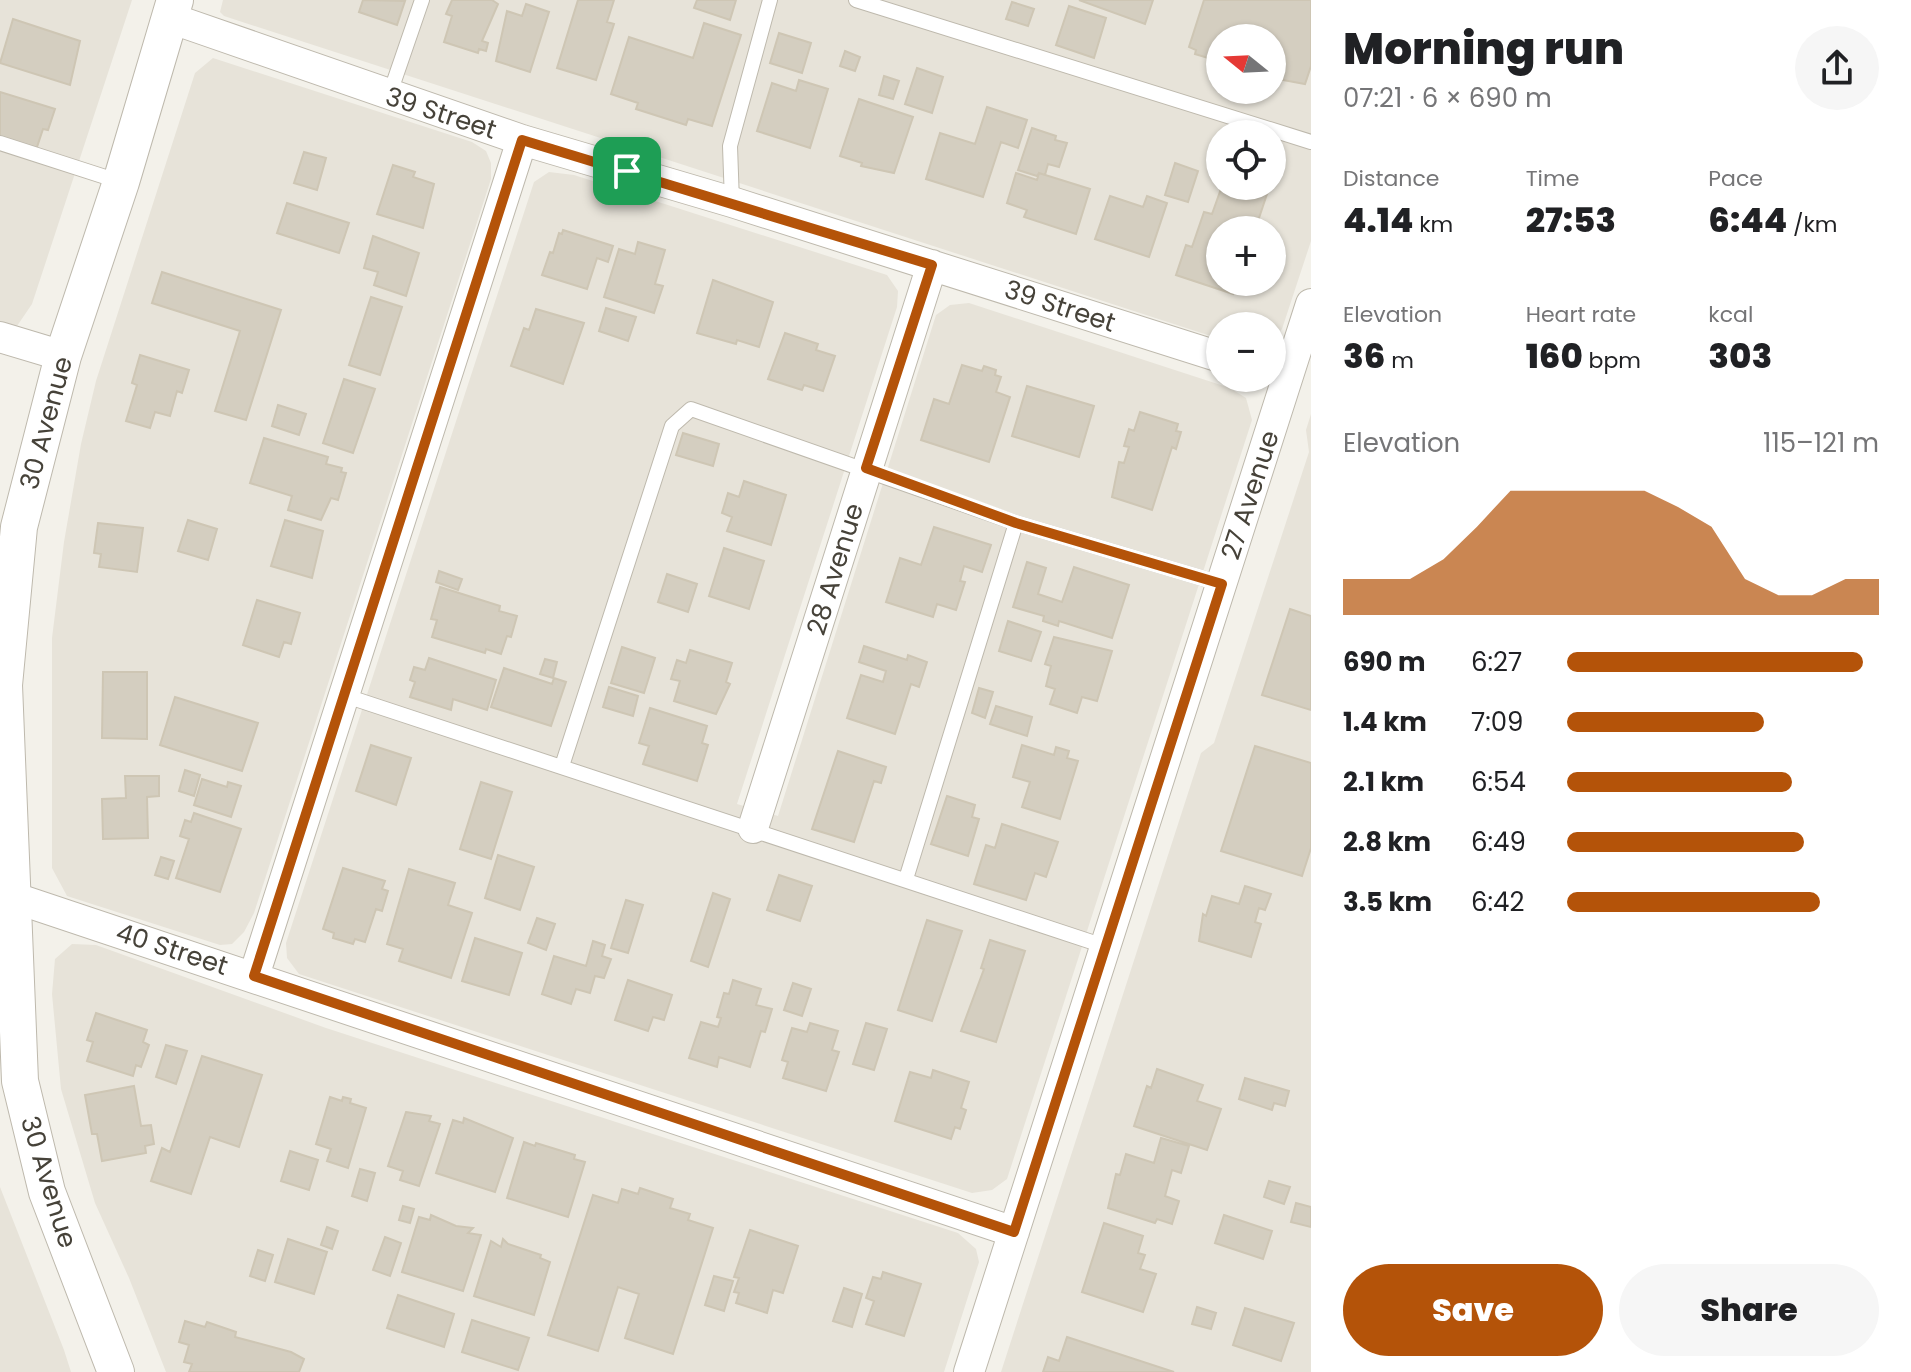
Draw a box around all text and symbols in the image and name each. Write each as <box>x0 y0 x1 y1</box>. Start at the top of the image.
text: Morning run <box>1343 18 1624 79</box>
north arrow <box>1206 24 1286 104</box>
map controls <box>1206 24 1286 392</box>
button: share <box>1795 26 1879 110</box>
street label: 39 Street <box>381 78 501 148</box>
text: 07:21 · 6 × 690 m <box>1343 80 1552 116</box>
button: locate <box>1206 120 1286 200</box>
pin <box>593 137 661 205</box>
icon: arrive <box>605 149 649 193</box>
text: Distance <box>1343 163 1439 194</box>
text: Time <box>1526 163 1579 194</box>
text: Pace <box>1708 163 1763 194</box>
text: 4.14 <box>1343 196 1413 244</box>
text: 27:53 <box>1526 196 1616 244</box>
text: 6:44 <box>1708 196 1787 244</box>
text: km <box>1413 209 1453 240</box>
text: /km <box>1787 209 1838 240</box>
button: + <box>1206 216 1286 296</box>
street label: 39 Street <box>1000 271 1120 341</box>
text: Elevation <box>1343 299 1442 330</box>
text: Heart rate <box>1526 299 1636 330</box>
text: kcal <box>1708 299 1753 330</box>
button: − <box>1206 312 1286 392</box>
text: 36 <box>1343 332 1385 380</box>
text: 160 <box>1526 332 1583 380</box>
text: 303 <box>1708 332 1772 380</box>
text: m <box>1385 345 1414 376</box>
text: bpm <box>1583 345 1641 376</box>
street label: 30 Avenue <box>11 353 81 493</box>
text: Elevation <box>1343 425 1460 461</box>
text: 115–121 m <box>1763 425 1879 461</box>
street label: 27 Avenue <box>1212 426 1288 564</box>
street label: 28 Avenue <box>798 499 872 639</box>
text: 690 m <box>1343 644 1426 680</box>
text: 6:27 <box>1471 644 1522 680</box>
text: 1.4 km <box>1343 704 1427 740</box>
text: 7:09 <box>1471 704 1523 740</box>
text: 2.1 km <box>1343 764 1424 800</box>
text: 6:54 <box>1471 764 1526 800</box>
text: 2.8 km <box>1343 824 1431 860</box>
text: 6:49 <box>1471 824 1526 860</box>
text: 3.5 km <box>1343 884 1432 920</box>
text: 6:42 <box>1471 884 1524 920</box>
street label: 40 Street <box>111 914 233 984</box>
street label: 30 Avenue <box>12 1112 86 1252</box>
button: Save <box>1343 1264 1603 1356</box>
button: Share <box>1619 1264 1879 1356</box>

